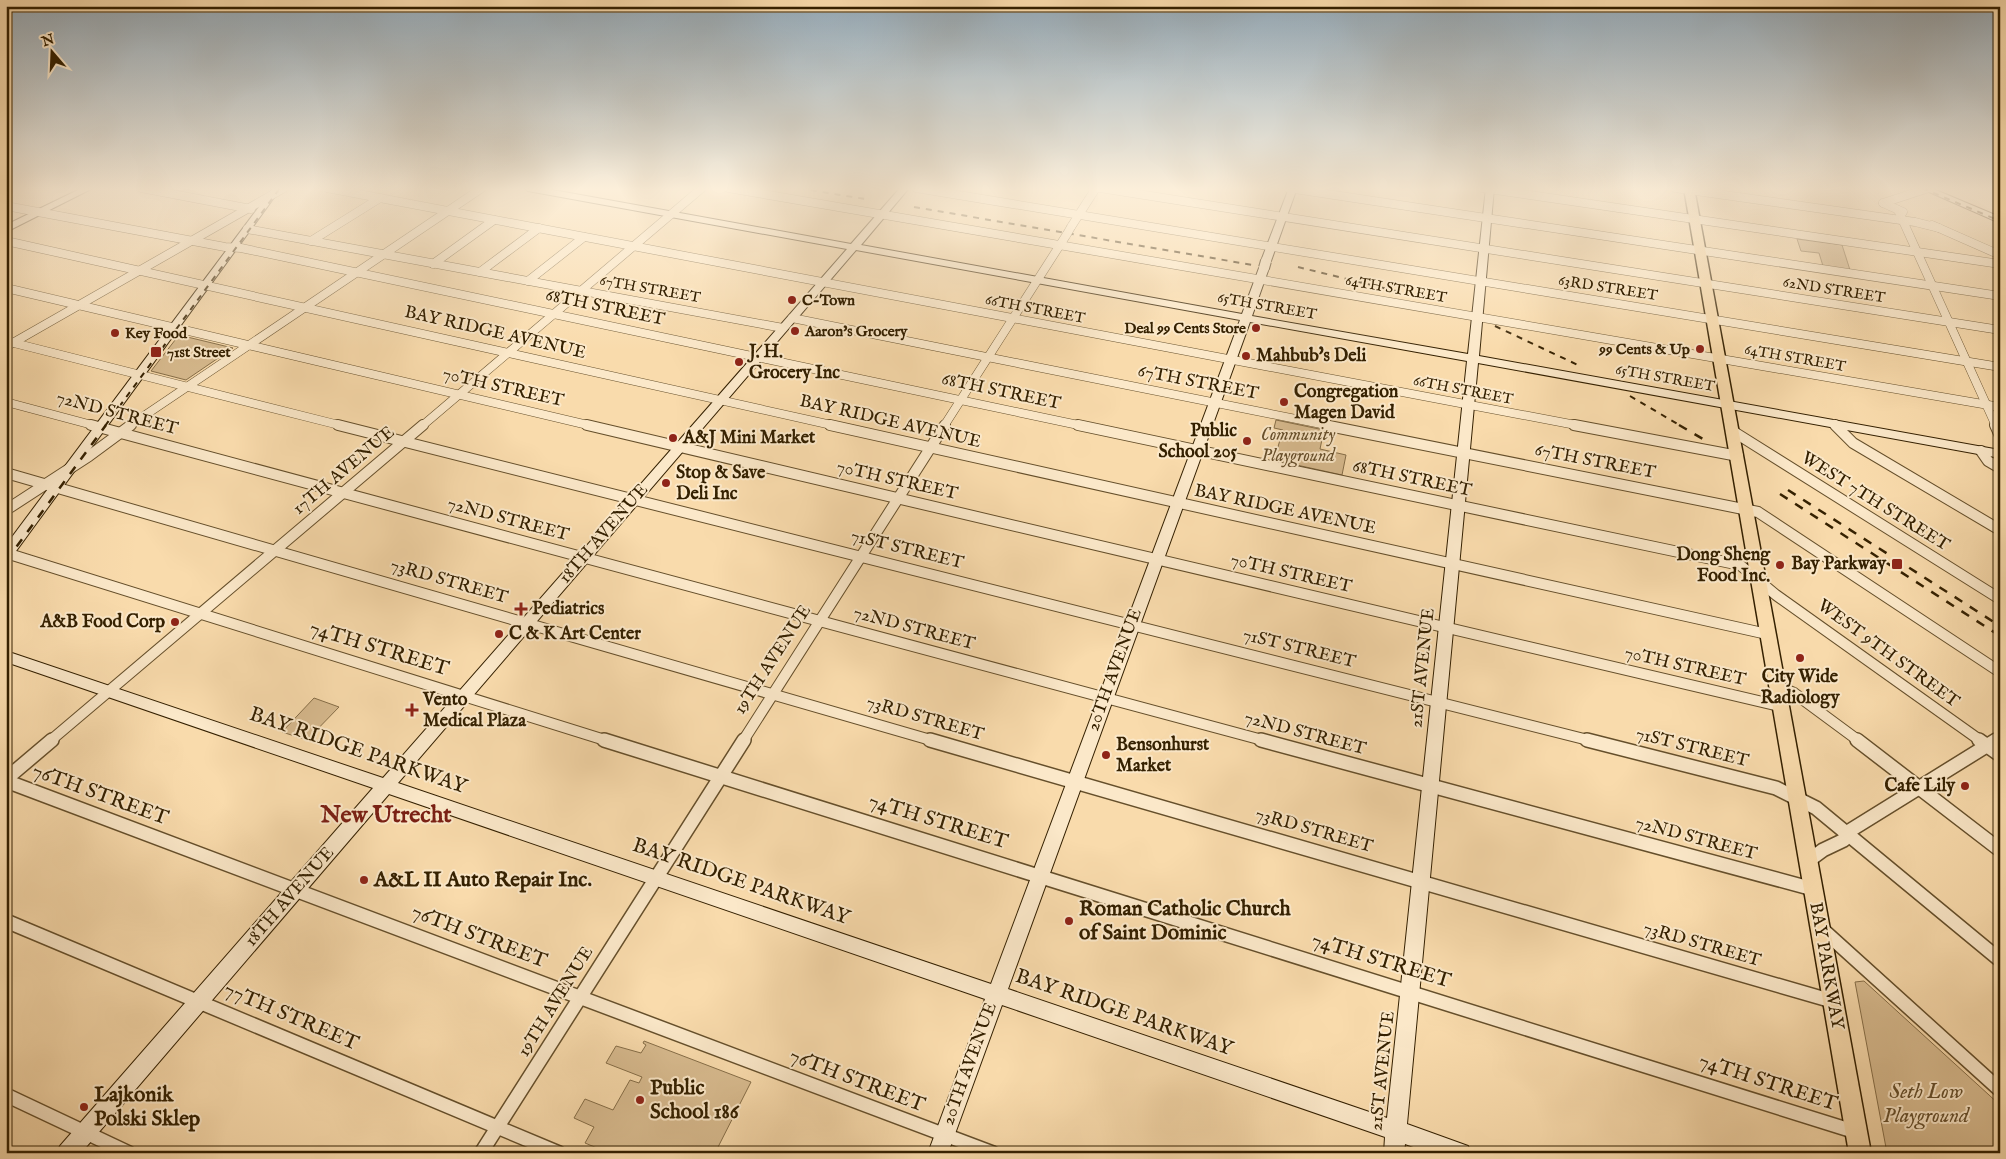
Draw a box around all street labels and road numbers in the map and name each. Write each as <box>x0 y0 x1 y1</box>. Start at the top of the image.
street label: 67TH STREET <box>598 271 702 307</box>
street label: 64TH STREET <box>1344 271 1448 307</box>
street label: 63RD STREET <box>1557 271 1659 305</box>
street label: 62ND STREET <box>1781 273 1887 307</box>
street label: 68TH STREET <box>543 284 667 332</box>
street label: 65TH STREET <box>1216 288 1318 324</box>
street label: 66TH STREET <box>983 290 1087 328</box>
street label: BAY RIDGE AVENUE <box>402 301 588 365</box>
street label: 64TH STREET <box>1743 340 1847 376</box>
street label: 67TH STREET <box>1136 360 1260 406</box>
street label: 65TH STREET <box>1614 360 1716 396</box>
street label: 70TH STREET <box>440 363 566 413</box>
street label: 68TH STREET <box>939 368 1063 416</box>
street label: 66TH STREET <box>1411 371 1515 409</box>
street label: 72ND STREET <box>54 387 180 441</box>
street label: BAY RIDGE AVENUE <box>797 390 983 454</box>
street label: 17TH AVENUE <box>288 422 400 520</box>
street label: 67TH STREET <box>1533 439 1657 485</box>
street label: WEST 7TH STREET <box>1796 447 1954 557</box>
street label: 68TH STREET <box>1350 455 1474 503</box>
street label: 70TH STREET <box>834 456 960 506</box>
street label: 18TH AVENUE <box>554 479 654 589</box>
street label: BAY RIDGE AVENUE <box>1192 479 1378 541</box>
street label: 72ND STREET <box>445 493 571 547</box>
street label: 71ST STREET <box>848 525 966 575</box>
street label: 70TH STREET <box>1228 549 1354 599</box>
street label: 73RD STREET <box>388 554 510 610</box>
street label: WEST 9TH STREET <box>1812 595 1964 713</box>
street label: 19TH AVENUE <box>729 601 817 719</box>
street label: 72ND STREET <box>851 602 977 656</box>
street label: 20TH AVENUE <box>1082 606 1148 734</box>
street label: 21ST AVENUE <box>1405 607 1441 729</box>
street label: 74TH STREET <box>306 615 453 683</box>
street label: 71ST STREET <box>1240 624 1358 674</box>
street label: 70TH STREET <box>1622 642 1748 692</box>
street label: 73RD STREET <box>864 691 986 747</box>
street label: BAY RIDGE PARKWAY <box>246 701 472 801</box>
street label: 72ND STREET <box>1242 707 1368 761</box>
street label: 71ST STREET <box>1633 723 1751 773</box>
street label: 76TH STREET <box>28 758 172 832</box>
street label: 74TH STREET <box>865 788 1012 856</box>
street label: 73RD STREET <box>1253 803 1375 859</box>
street label: 72ND STREET <box>1633 812 1759 866</box>
street label: BAY RIDGE PARKWAY <box>629 832 855 932</box>
street label: 18TH AVENUE <box>240 842 340 952</box>
street label: 76TH STREET <box>407 899 551 975</box>
street label: BAY PARKWAY <box>1803 900 1849 1032</box>
street label: 73RD STREET <box>1641 917 1763 973</box>
street label: 74TH STREET <box>1308 927 1455 995</box>
street label: 19TH AVENUE <box>513 942 599 1062</box>
street label: BAY RIDGE PARKWAY <box>1012 963 1238 1063</box>
street label: 77TH STREET <box>220 976 363 1058</box>
street label: 20TH AVENUE <box>937 1000 1003 1128</box>
street label: 21ST AVENUE <box>1365 1010 1401 1132</box>
street label: 76TH STREET <box>785 1043 929 1119</box>
street label: 74TH STREET <box>1695 1048 1841 1118</box>

